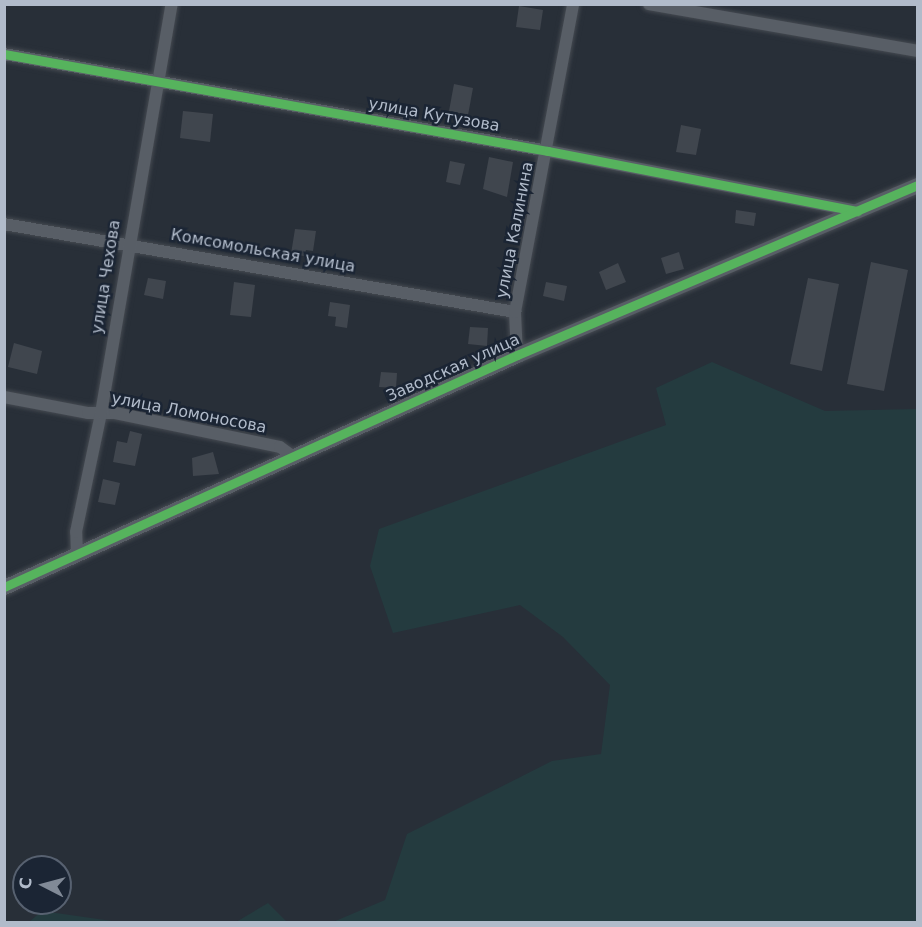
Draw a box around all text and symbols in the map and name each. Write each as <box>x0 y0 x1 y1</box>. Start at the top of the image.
street label: улица Кутузова <box>367 94 501 136</box>
street label: улица Калинина <box>492 160 538 300</box>
street label: улица Чехова <box>88 219 124 335</box>
street label: Комсомольская улица <box>169 225 357 277</box>
street label: Заводская улица <box>383 330 523 406</box>
street label: улица Ломоносова <box>110 389 268 437</box>
north arrow <box>12 855 72 915</box>
text: С <box>16 876 36 890</box>

